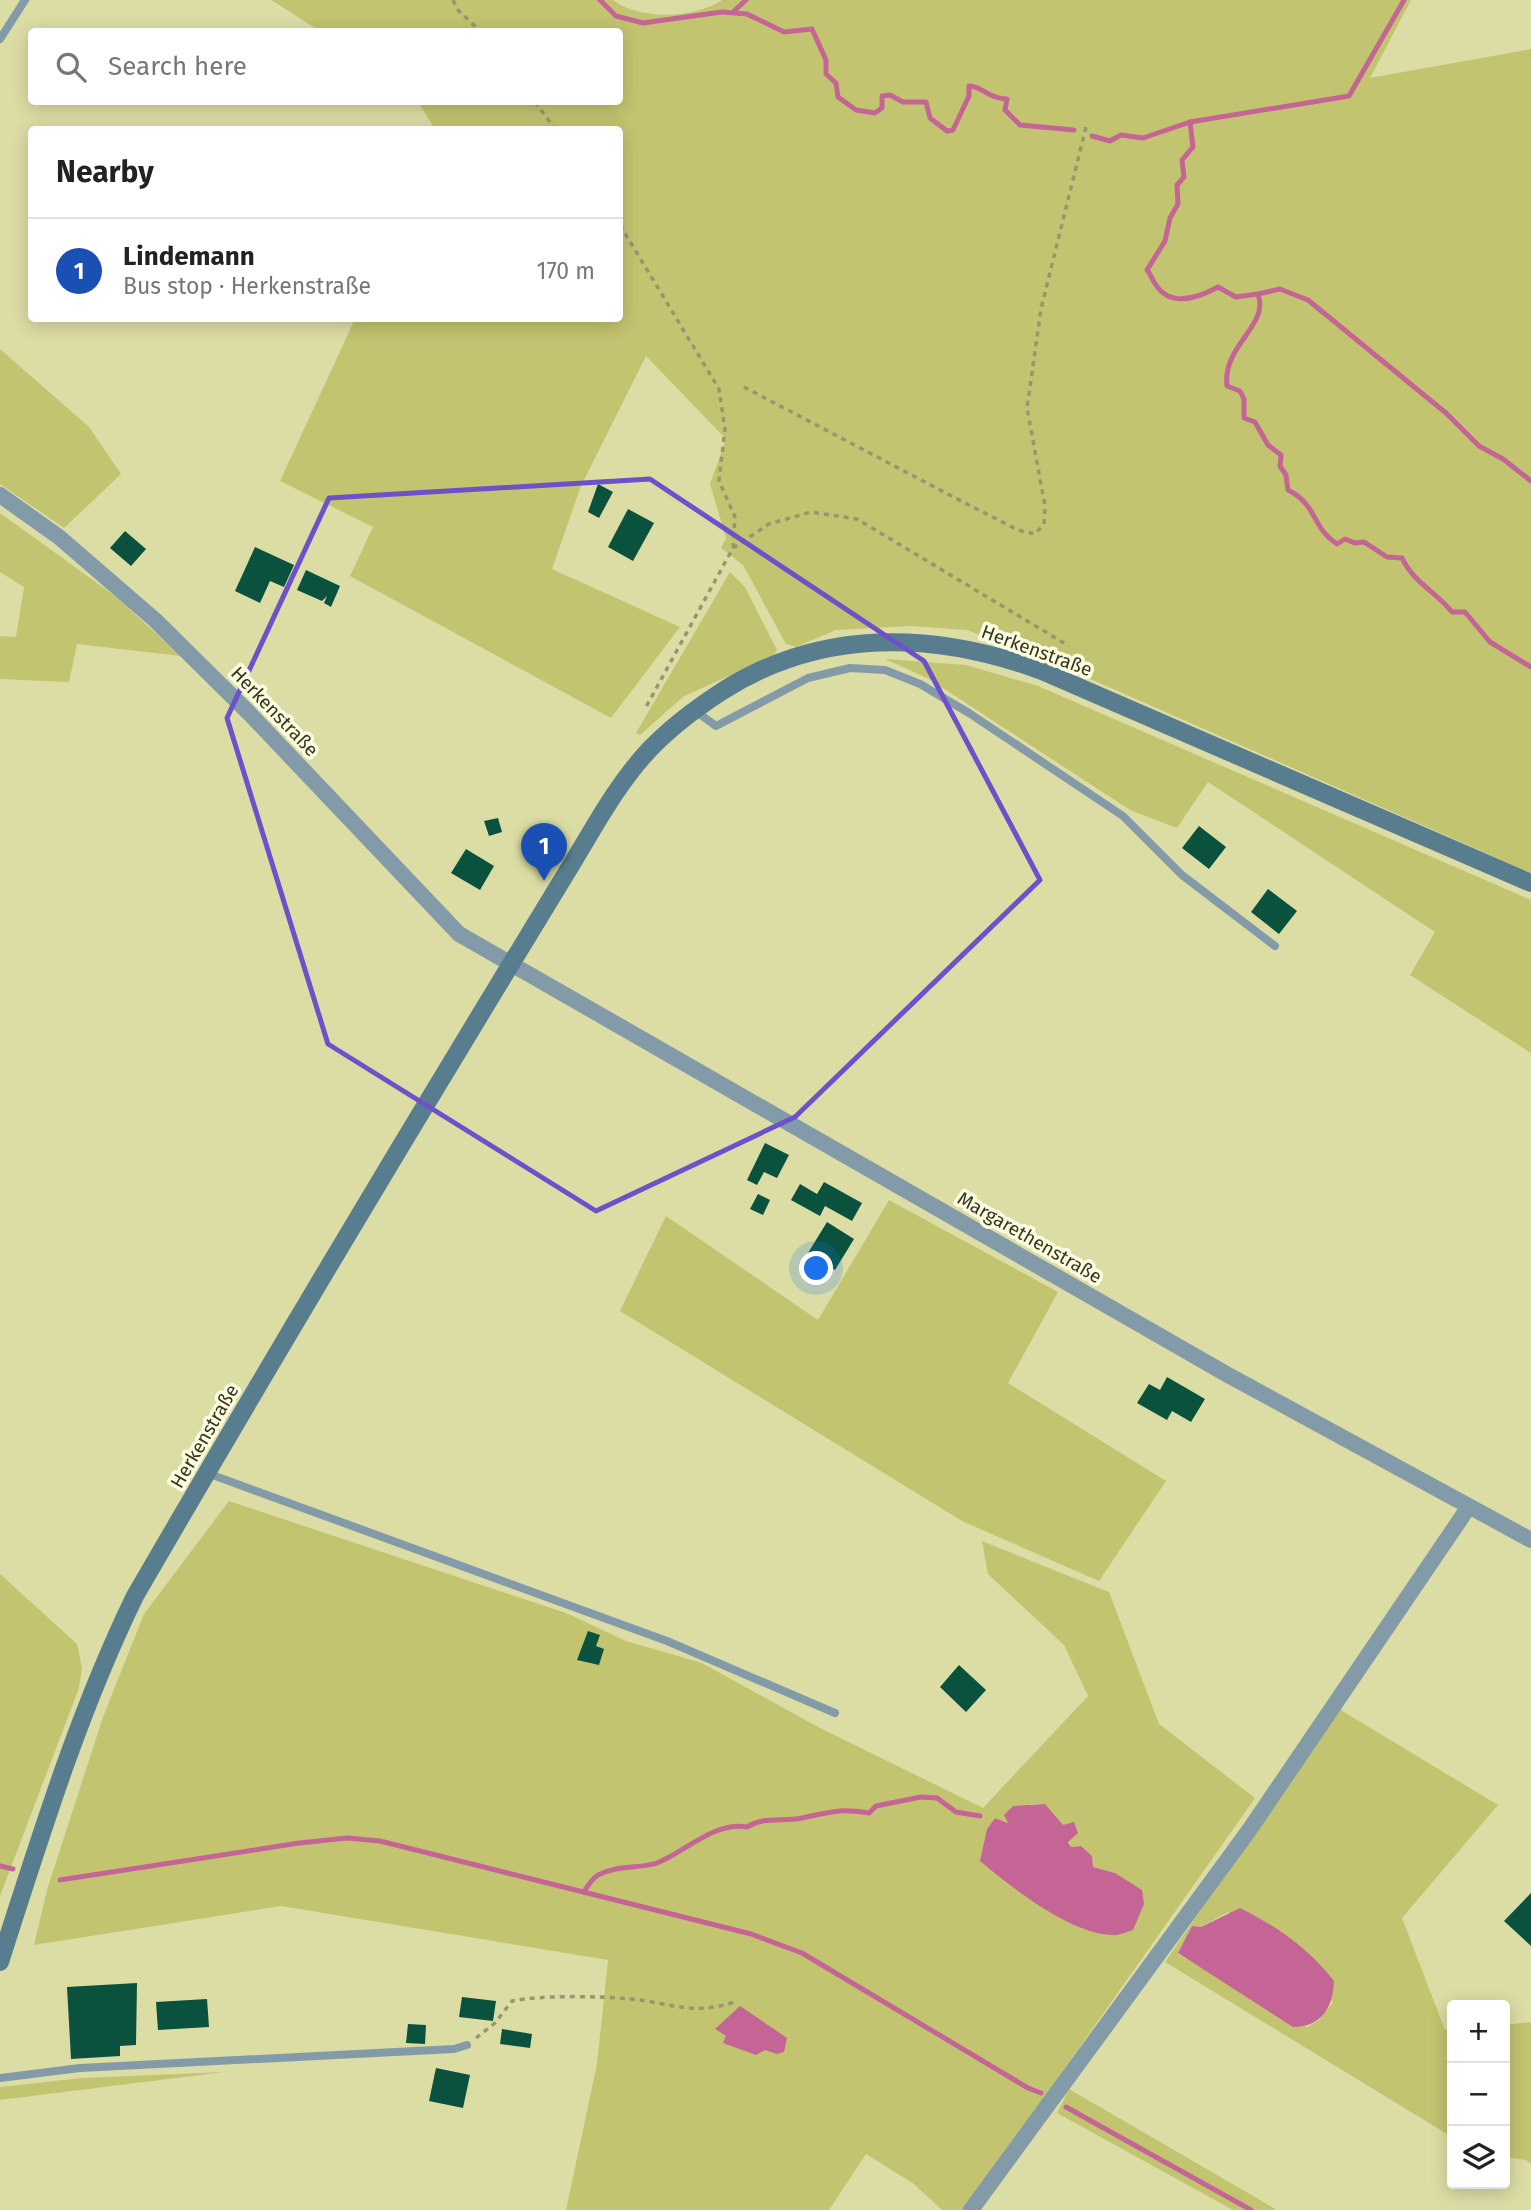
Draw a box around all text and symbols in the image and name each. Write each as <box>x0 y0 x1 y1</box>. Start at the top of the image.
search box <box>28 28 623 105</box>
icon: search <box>52 48 90 86</box>
text: Search here <box>108 51 247 82</box>
text: Nearby <box>56 154 154 190</box>
text: Lindemann <box>123 241 255 272</box>
text: 1 <box>74 257 84 285</box>
text: 170 m <box>536 257 595 285</box>
text: Bus stop · Herkenstraße <box>123 272 371 300</box>
street label: Herkenstraße <box>978 620 1095 681</box>
street label: Herkenstraße <box>226 662 323 761</box>
pin: 1 <box>521 823 567 881</box>
street label: Margarethenstraße <box>953 1187 1106 1288</box>
your location <box>799 1251 833 1285</box>
street label: Herkenstraße <box>165 1380 243 1492</box>
map controls <box>1447 2000 1510 2189</box>
button: + <box>1447 2000 1510 2063</box>
button: − <box>1447 2063 1510 2126</box>
button: layers <box>1447 2126 1510 2189</box>

